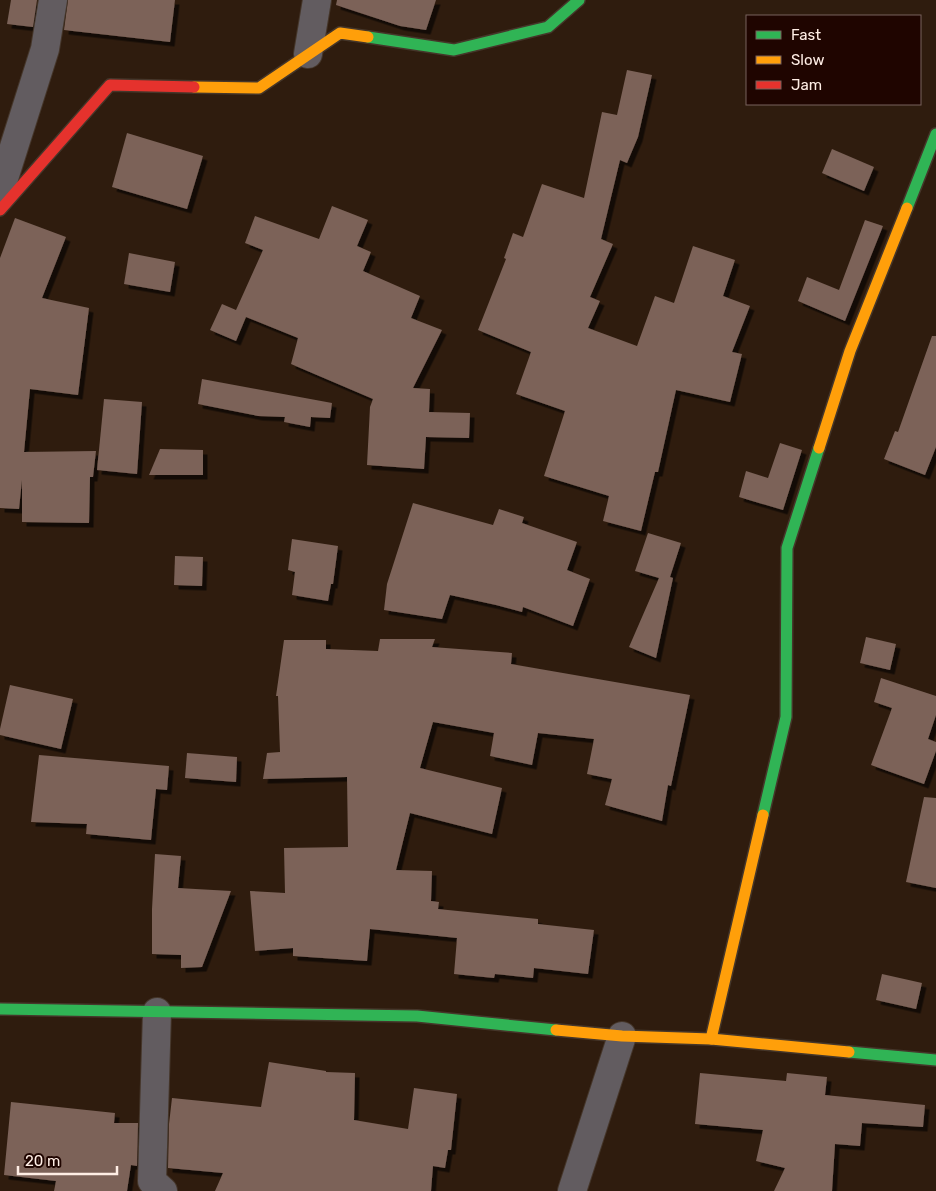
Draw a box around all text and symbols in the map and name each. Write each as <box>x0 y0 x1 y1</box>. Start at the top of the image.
legend <box>746 15 921 105</box>
text: Fast <box>791 26 821 44</box>
text: Slow <box>791 51 824 69</box>
text: Jam <box>791 76 822 94</box>
scale bar <box>18 1144 116 1176</box>
text: 20 m <box>25 1152 60 1170</box>

